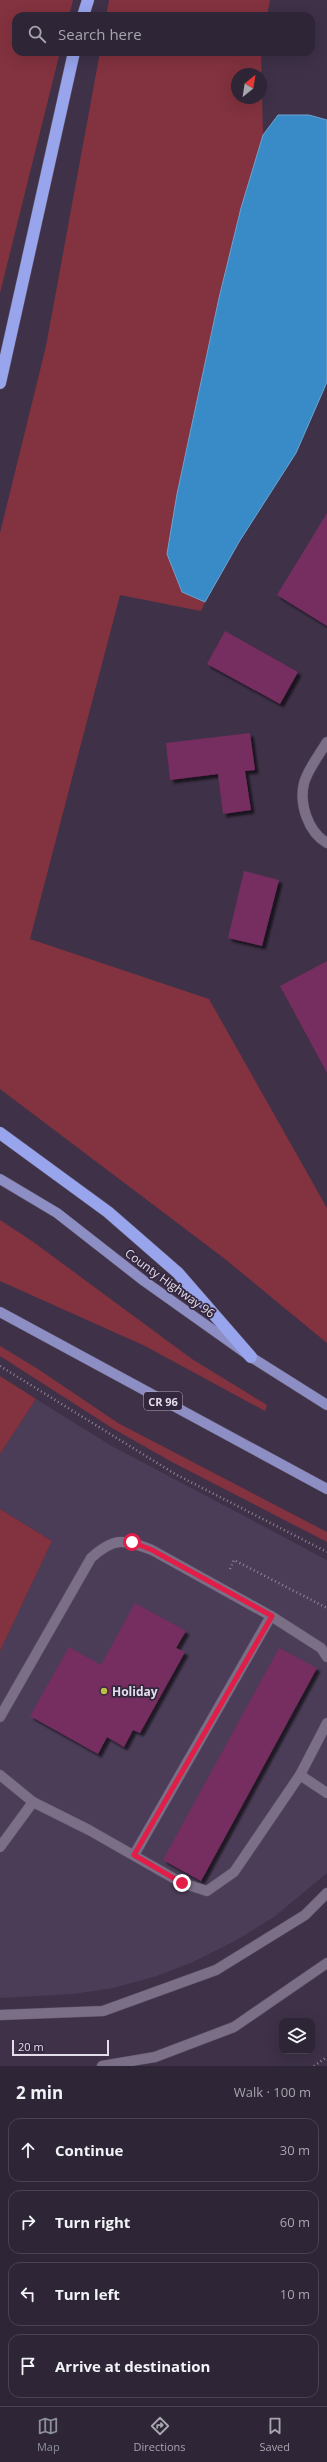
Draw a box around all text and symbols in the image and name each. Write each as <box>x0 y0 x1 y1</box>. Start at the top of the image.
search box <box>12 12 315 56</box>
icon: search <box>26 23 48 45</box>
text: Search here <box>58 24 142 44</box>
north arrow <box>231 68 267 104</box>
street label: County Highway 96 <box>122 1245 219 1322</box>
road number: CR 96 <box>144 1392 182 1410</box>
route start <box>123 1533 141 1551</box>
place label: Holiday <box>112 1683 158 1700</box>
marker: Holiday <box>99 1686 109 1696</box>
route end <box>173 1874 191 1892</box>
map controls <box>279 2018 315 2054</box>
button: layers <box>279 2018 315 2054</box>
scale bar <box>12 2038 109 2057</box>
text: 20 m <box>18 2039 44 2054</box>
text: 2 min <box>16 2081 63 2104</box>
text: Walk · 100 m <box>234 2083 311 2101</box>
icon: ahead <box>17 2139 39 2161</box>
text: Continue <box>55 2140 123 2160</box>
text: 30 m <box>280 2141 310 2159</box>
icon: right <box>17 2211 39 2233</box>
text: Turn right <box>55 2212 130 2232</box>
text: 60 m <box>280 2213 310 2231</box>
icon: left <box>17 2283 39 2305</box>
text: Turn left <box>55 2284 120 2304</box>
text: 10 m <box>280 2285 310 2303</box>
icon: arrive <box>17 2355 39 2377</box>
text: Arrive at destination <box>55 2356 210 2376</box>
tab: Map <box>37 2415 60 2454</box>
tab: Directions <box>134 2415 186 2454</box>
tab: Saved <box>259 2415 290 2454</box>

